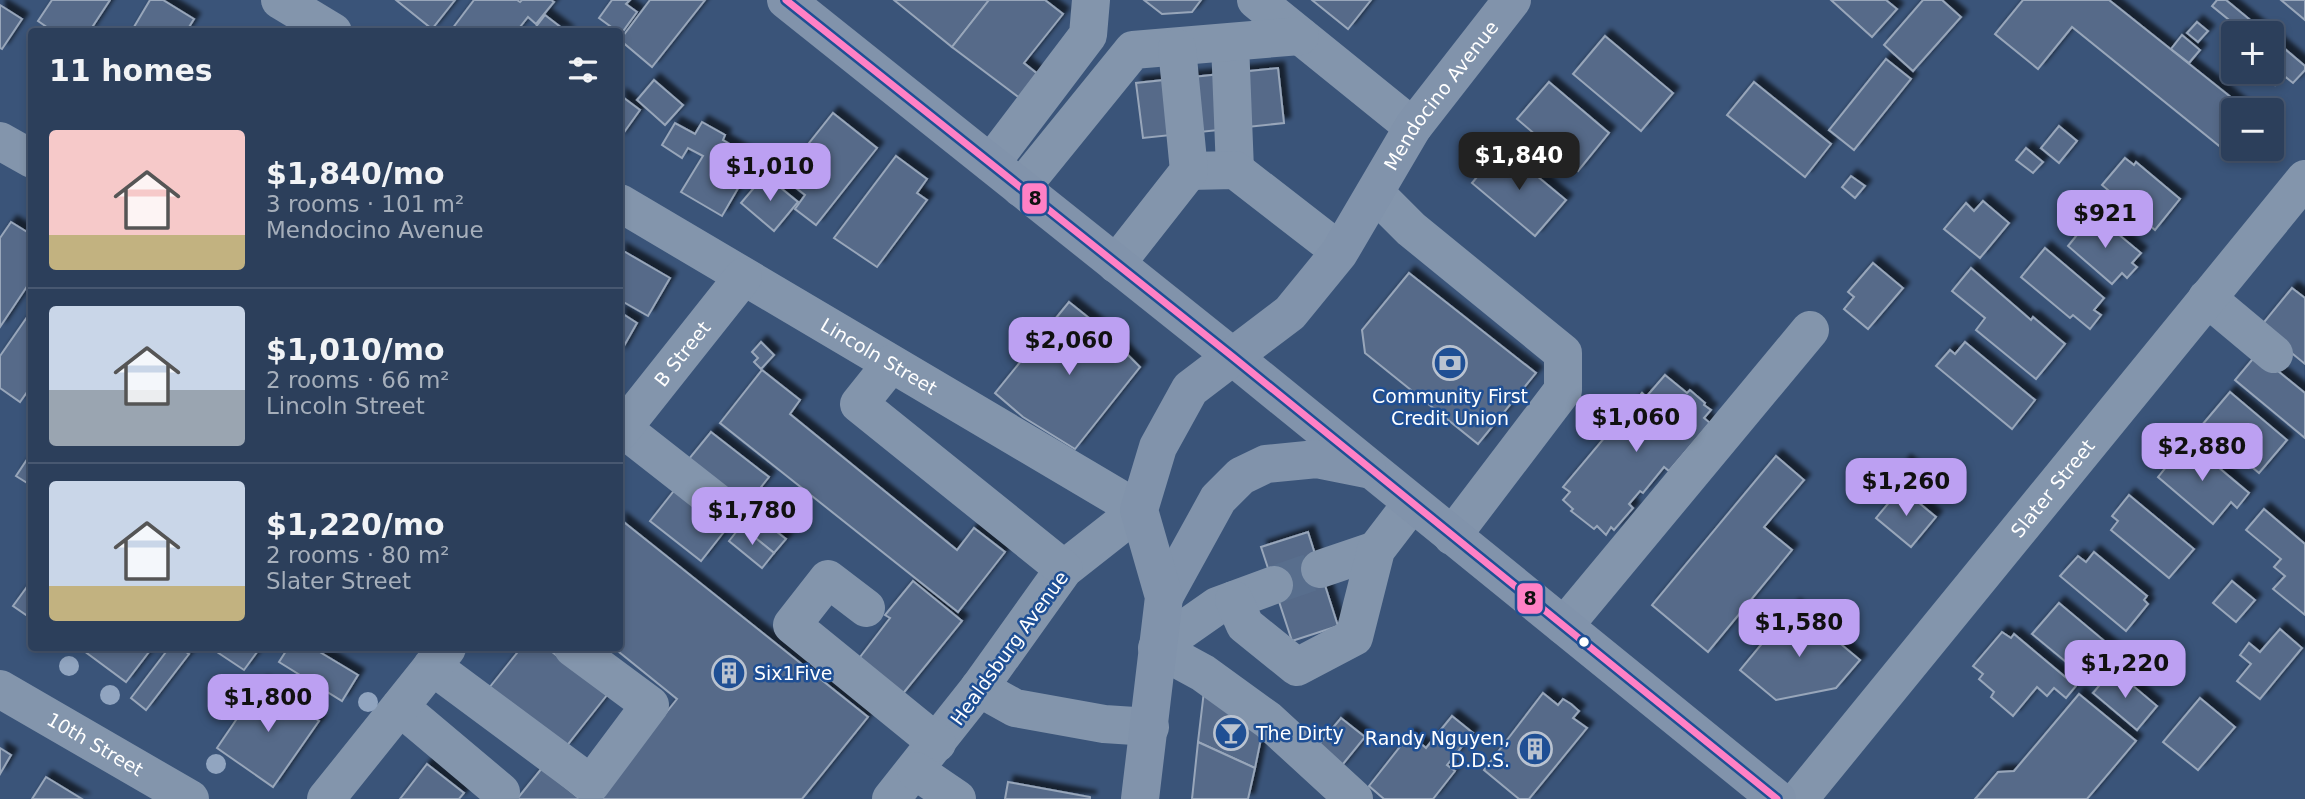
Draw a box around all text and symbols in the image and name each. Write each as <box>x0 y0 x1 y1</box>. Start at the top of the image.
street label: Mendocino Avenue <box>1379 16 1503 174</box>
map controls <box>2221 21 2284 161</box>
button: + <box>2221 21 2284 84</box>
icon: filters <box>564 51 602 89</box>
text: 11 homes <box>49 53 213 88</box>
button: − <box>2221 98 2284 161</box>
pin: $1,840 <box>1462 132 1576 192</box>
text: $1,840 <box>1475 142 1563 168</box>
pin: $1,010 <box>713 144 827 203</box>
text: $1,010 <box>726 153 814 179</box>
text: $1,840/mo <box>266 156 445 191</box>
icon: home <box>105 158 189 242</box>
line badge: 8 <box>1021 182 1048 215</box>
text: 8 <box>1028 187 1042 209</box>
pin: $921 <box>2064 190 2146 250</box>
text: 3 rooms · 101 m² <box>266 191 464 217</box>
text: $921 <box>2073 200 2137 226</box>
text: Mendocino Avenue <box>266 217 484 243</box>
street label: Lincoln Street <box>817 313 941 399</box>
street label: B Street <box>650 317 715 391</box>
pin: $2,060 <box>1012 318 1126 377</box>
text: $2,060 <box>1025 327 1113 353</box>
text: $1,010/mo <box>266 332 445 367</box>
icon: home <box>105 334 189 418</box>
bank icon: Community First Credit Union <box>1431 344 1469 382</box>
text: 2 rooms · 66 m² <box>266 367 450 393</box>
place label: Community First Credit Union <box>1372 385 1528 429</box>
text: Lincoln Street <box>266 393 425 419</box>
pin: $1,060 <box>1579 394 1693 454</box>
text: $1,060 <box>1592 404 1680 430</box>
pin: $2,880 <box>2145 424 2259 483</box>
text: $2,880 <box>2158 433 2246 459</box>
street label: Slater Street <box>2006 435 2099 542</box>
pin: $1,260 <box>1849 458 1963 518</box>
text: $1,260 <box>1862 468 1950 494</box>
pin: $1,780 <box>695 488 809 547</box>
text: $1,780 <box>708 497 796 523</box>
text: $1,220/mo <box>266 507 445 542</box>
icon: home <box>105 509 189 593</box>
text: 2 rooms · 80 m² <box>266 542 450 568</box>
street label: Healdsburg Avenue <box>946 567 1072 729</box>
text: Slater Street <box>266 568 411 594</box>
line badge: 8 <box>1516 582 1544 615</box>
text: 8 <box>1523 587 1537 609</box>
pin: $1,580 <box>1742 600 1856 659</box>
text: $1,580 <box>1755 609 1843 635</box>
unlabelled marker <box>1577 635 1591 649</box>
pin: $1,220 <box>2068 640 2182 700</box>
text: $1,220 <box>2081 650 2169 676</box>
building icon: Six1Five <box>710 654 748 692</box>
place label: Six1Five <box>754 662 832 684</box>
pin: $1,800 <box>211 674 325 734</box>
text: $1,800 <box>224 684 312 710</box>
street label: 10th Street <box>43 708 147 781</box>
bar icon: The Dirty <box>1212 714 1250 752</box>
place label: The Dirty <box>1255 722 1344 744</box>
place label: Randy Nguyen, D.D.S. <box>1365 727 1510 771</box>
building icon: Randy Nguyen, D.D.S. <box>1516 730 1554 768</box>

